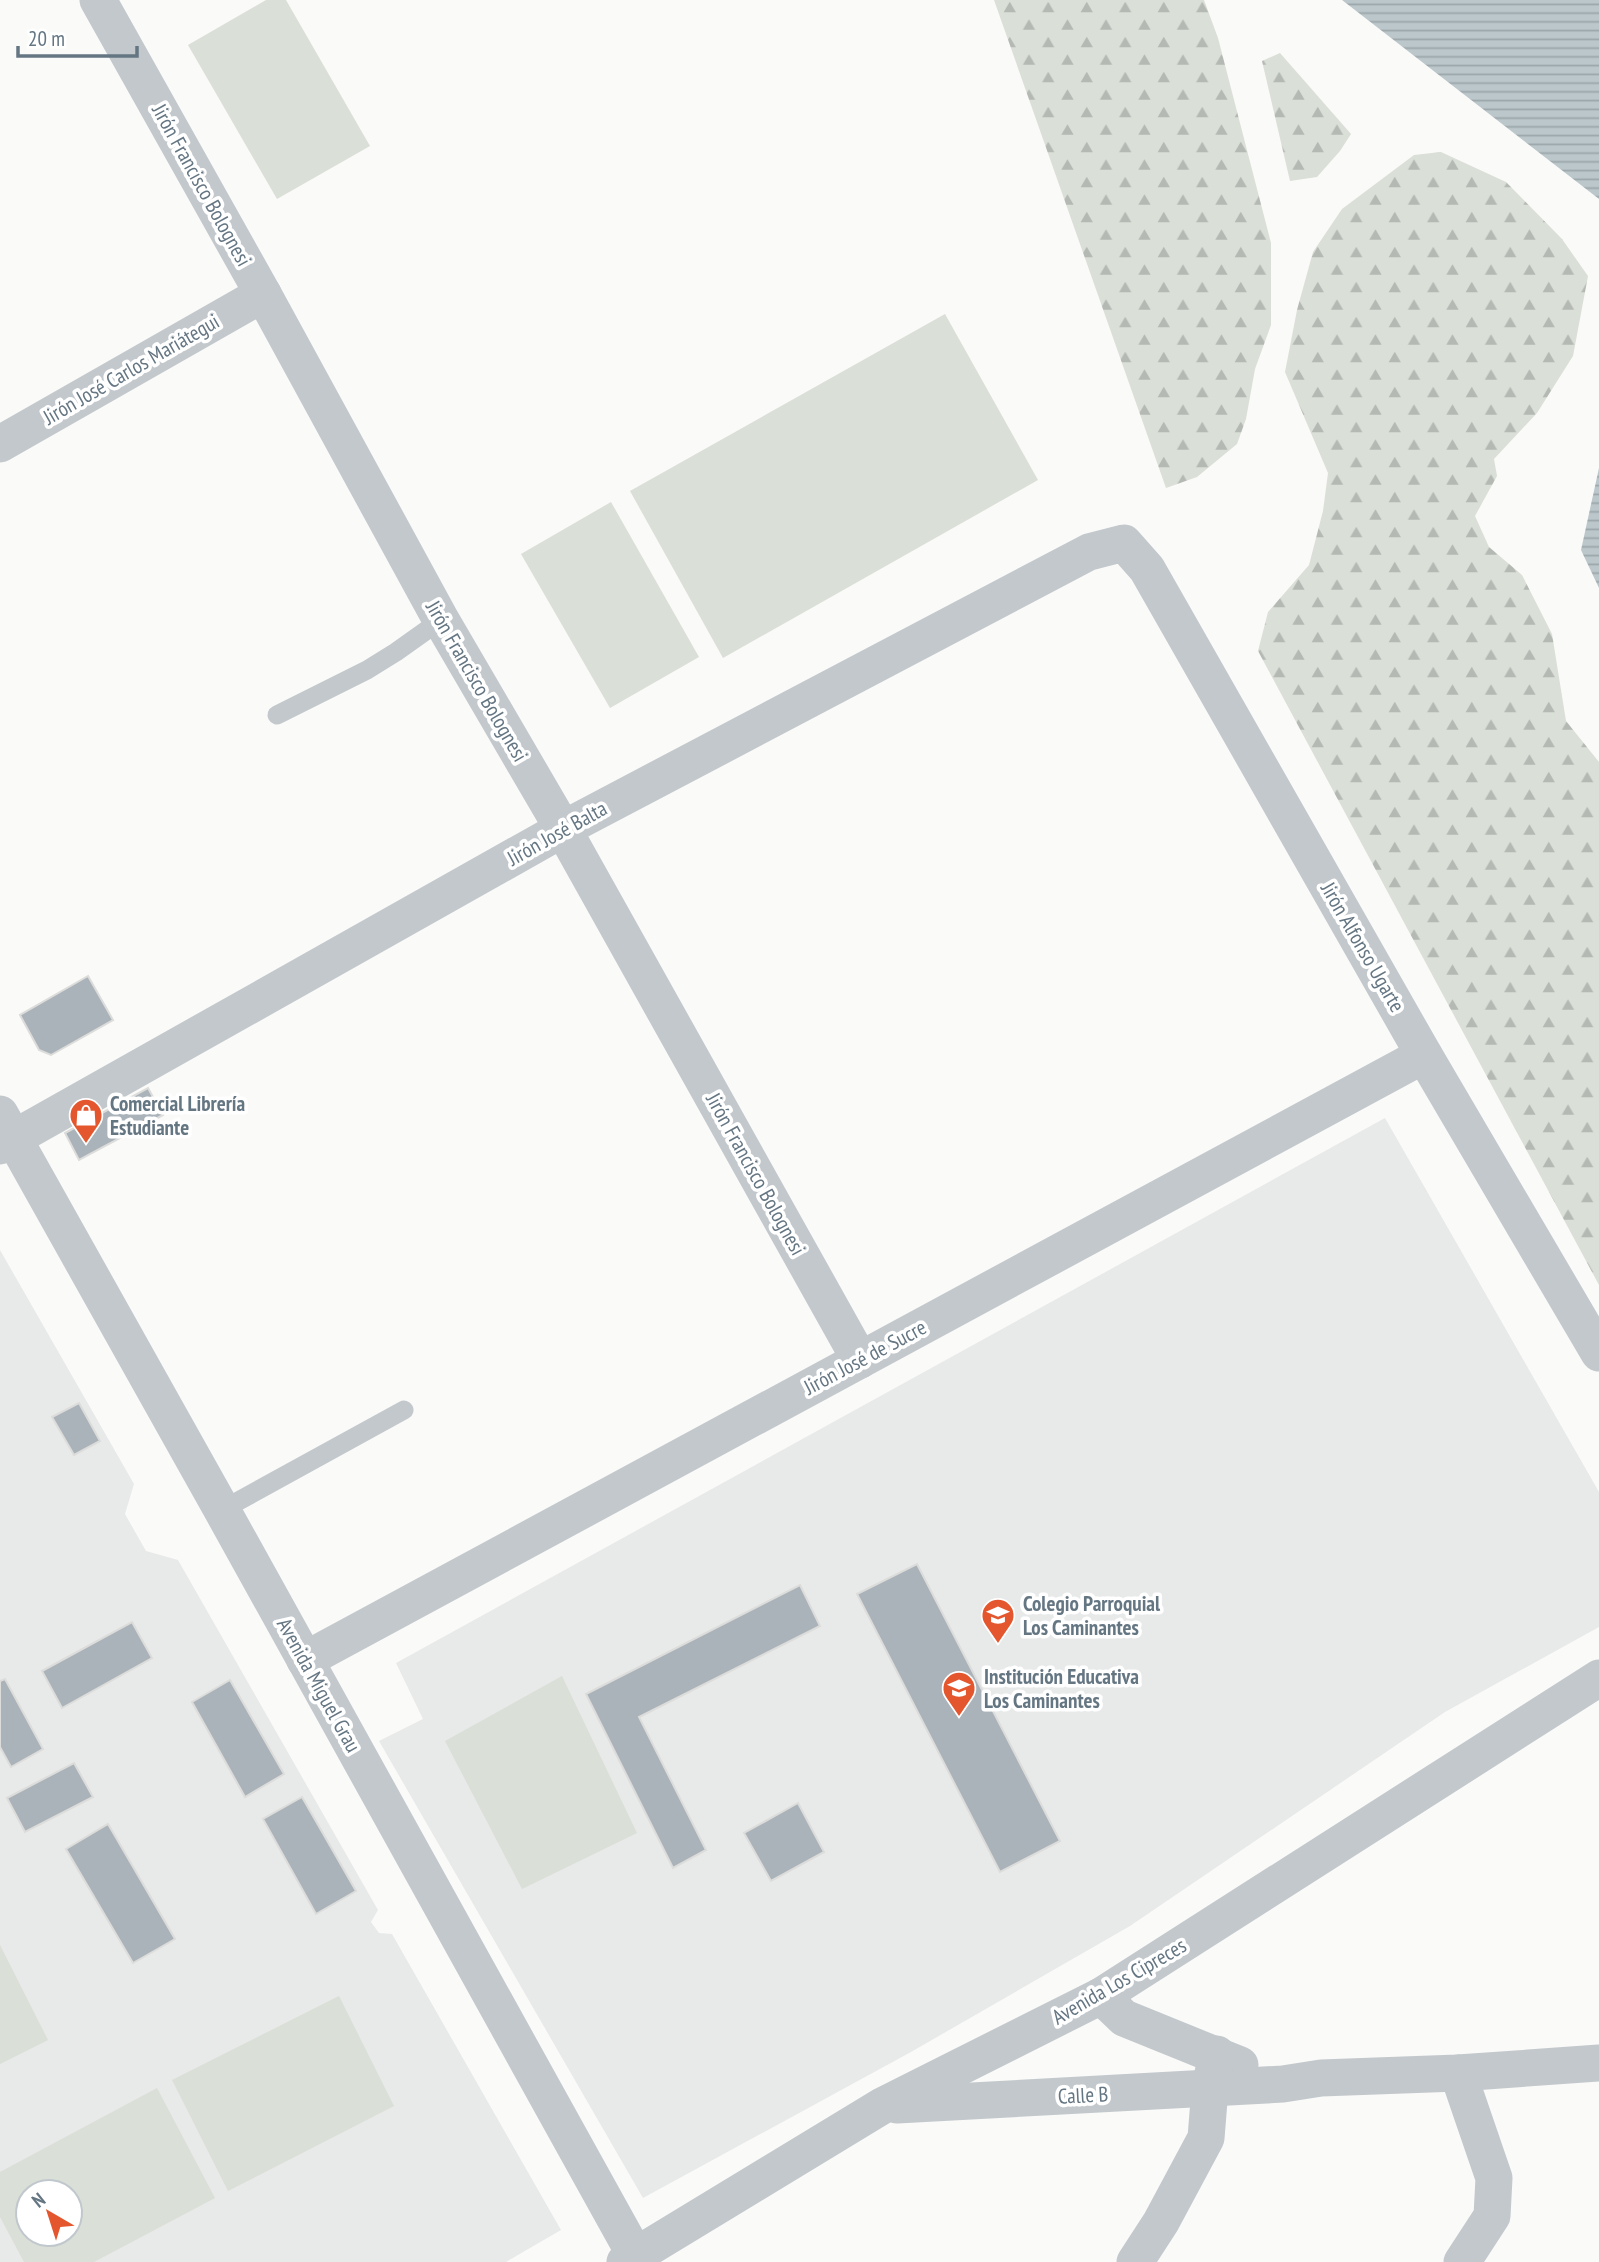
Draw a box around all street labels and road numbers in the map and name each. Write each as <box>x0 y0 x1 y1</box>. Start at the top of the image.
street label: Jirón Francisco Bolognesi <box>146 98 258 271</box>
street label: Jirón José Carlos Mariátegui <box>37 308 224 431</box>
street label: Jirón Francisco Bolognesi <box>419 595 534 766</box>
street label: Jirón José Balta <box>502 795 612 872</box>
street label: Jirón Alfonso Ugarte <box>1314 876 1411 1017</box>
street label: Jirón Francisco Bolognesi <box>700 1087 812 1260</box>
street label: Jirón José de Sucre <box>798 1313 931 1401</box>
street label: Avenida Miguel Grau <box>271 1613 367 1757</box>
street label: Avenida Los Cipreces <box>1047 1932 1191 2030</box>
street label: Calle B <box>1057 2080 1109 2110</box>

